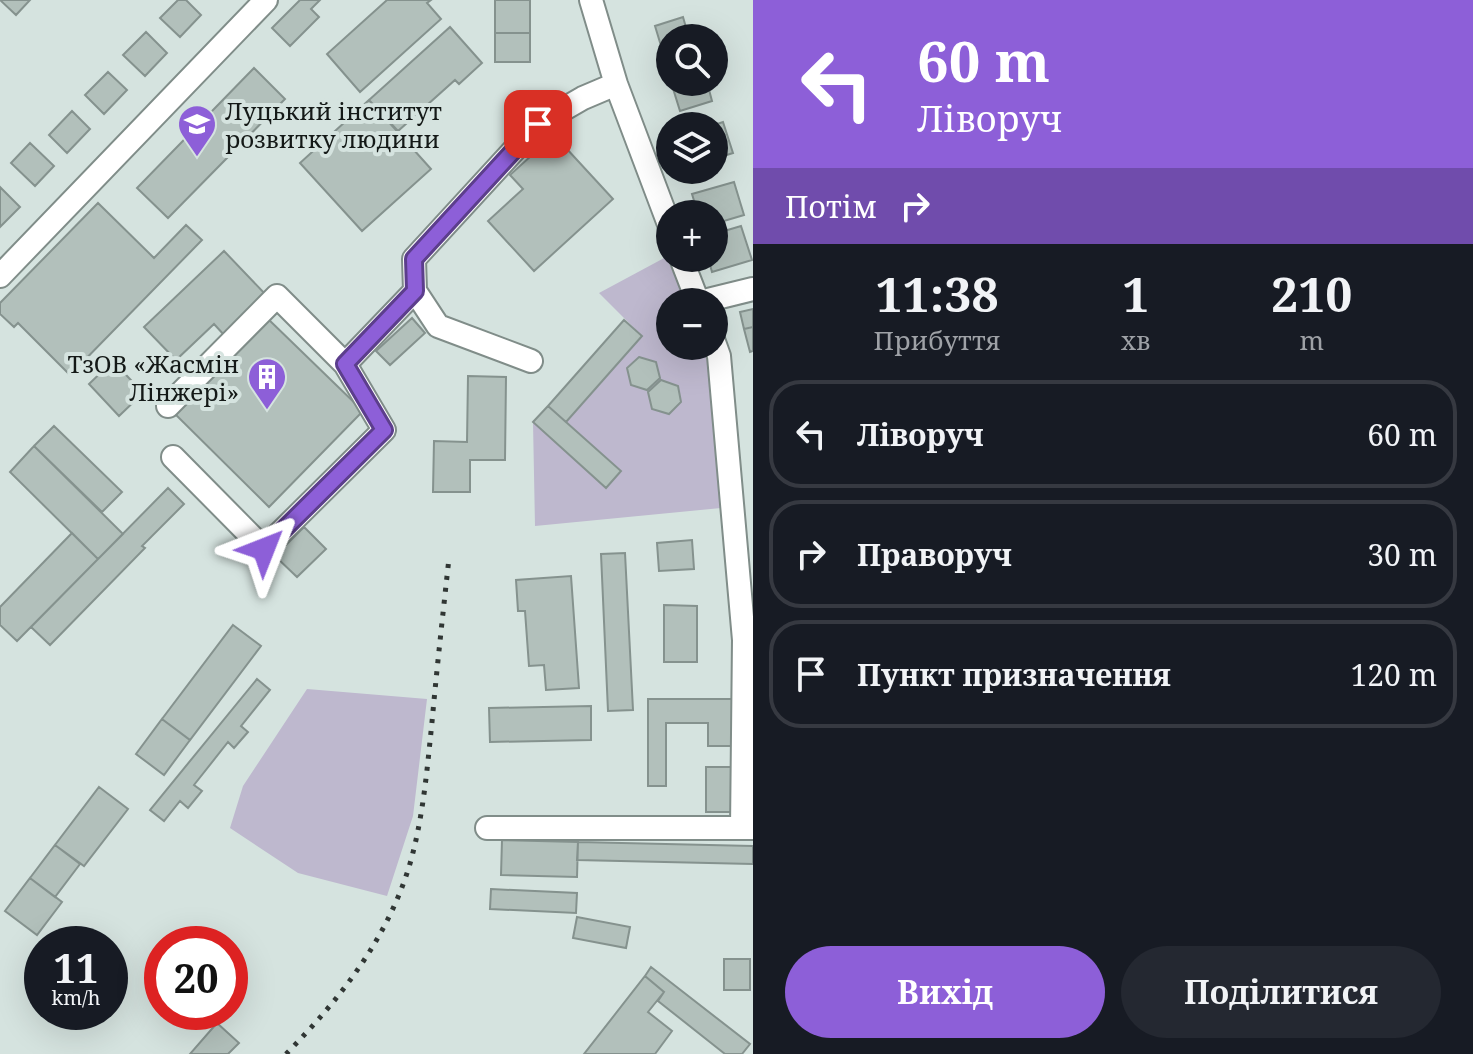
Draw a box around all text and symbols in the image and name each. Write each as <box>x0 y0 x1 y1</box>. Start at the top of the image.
text: 60 m <box>917 22 1050 98</box>
map controls <box>656 24 728 360</box>
button: search <box>656 24 728 96</box>
icon: left <box>785 32 889 136</box>
pin <box>504 90 572 158</box>
place label: Луцький інститут розвитку людини <box>225 94 442 155</box>
text: Ліворуч <box>917 94 1063 143</box>
icon: arrive <box>516 102 560 146</box>
school or university icon: Луцький інститут розвитку людини <box>176 103 218 158</box>
button: layers <box>656 112 728 184</box>
icon: right <box>893 184 937 228</box>
text: Потім <box>785 186 877 227</box>
button: + <box>656 200 728 272</box>
text: 11:38 <box>875 261 999 326</box>
text: 1 <box>1122 261 1149 326</box>
text: 210 <box>1271 261 1352 326</box>
button: − <box>656 288 728 360</box>
text: Прибуття <box>874 322 1000 358</box>
text: хв <box>1121 322 1150 358</box>
text: m <box>1299 322 1324 358</box>
place label: ТзОВ «Жасмін Лінжері» <box>67 347 239 408</box>
building icon: ТзОВ «Жасмін Лінжері» <box>246 356 288 411</box>
icon: left <box>789 412 833 456</box>
text: Ліворуч <box>857 414 984 455</box>
text: 60 m <box>1367 414 1437 455</box>
position arrow <box>222 507 306 591</box>
icon: right <box>789 532 833 576</box>
text: Праворуч <box>857 534 1012 575</box>
text: 30 m <box>1367 534 1437 575</box>
icon: arrive <box>789 652 833 696</box>
text: Пункт призначення <box>857 654 1171 695</box>
text: 120 m <box>1351 654 1437 695</box>
speed limit sign: 20 <box>144 926 248 1030</box>
text: 11 <box>53 940 99 995</box>
button: Вихід <box>785 946 1105 1038</box>
button: Поділитися <box>1121 946 1441 1038</box>
text: km/h <box>51 984 101 1011</box>

